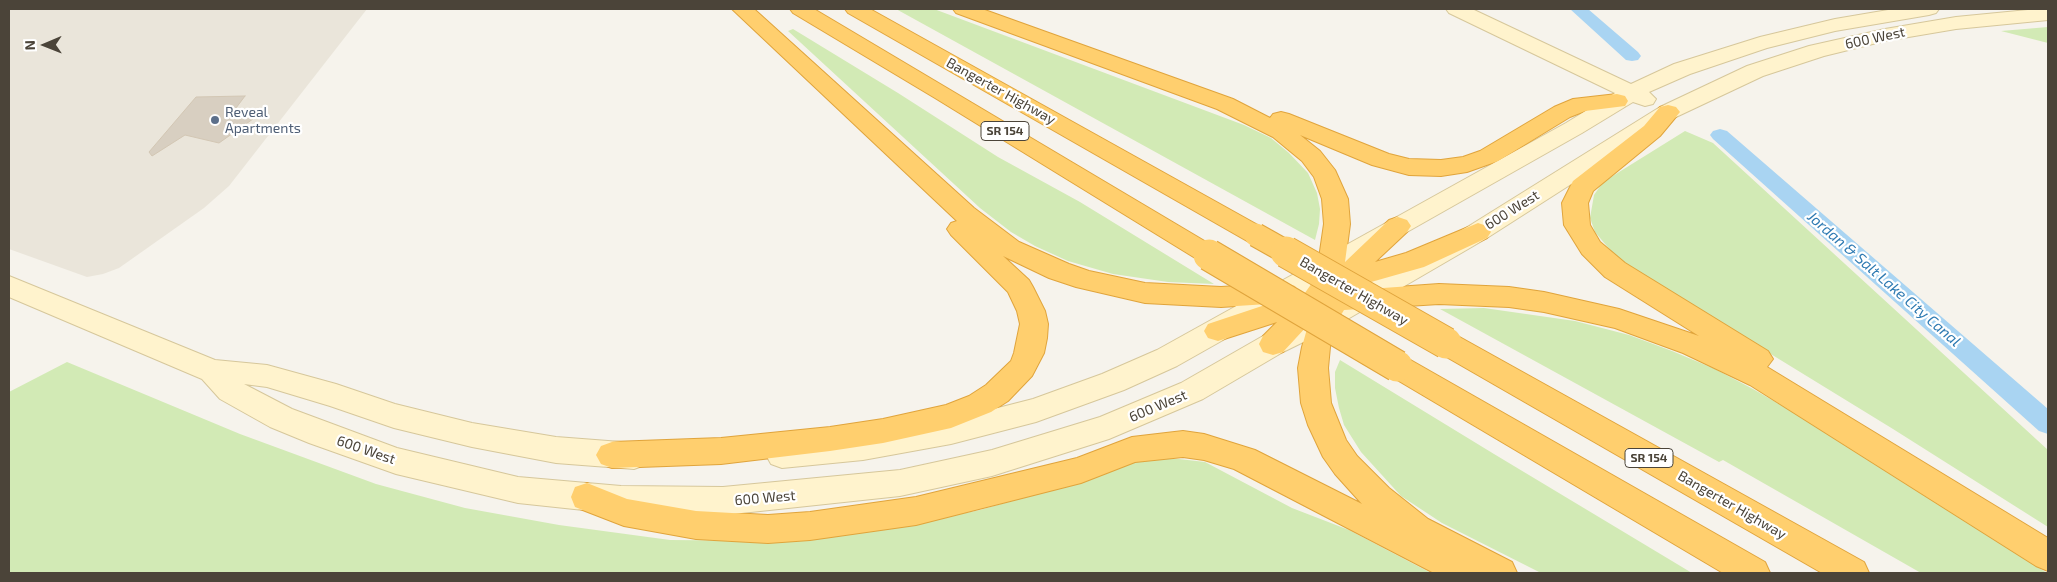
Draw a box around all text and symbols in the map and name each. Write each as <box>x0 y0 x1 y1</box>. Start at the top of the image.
north arrow <box>20 20 70 70</box>
street label: 600 West <box>1843 23 1907 53</box>
text: N <box>21 40 38 50</box>
street label: Bangerter Highway <box>943 54 1059 128</box>
place label: Reveal Apartments <box>225 104 301 136</box>
marker: Reveal Apartments <box>209 114 221 126</box>
road number: SR 154 <box>981 122 1029 140</box>
street label: 600 West <box>1482 187 1542 233</box>
water label: Jordan & Salt Lake City Canal <box>1804 208 1964 350</box>
street label: Bangerter Highway <box>1297 253 1411 329</box>
street label: 600 West <box>1127 386 1189 426</box>
street label: 600 West <box>334 432 398 468</box>
road number: SR 154 <box>1625 448 1673 468</box>
street label: Bangerter Highway <box>1675 467 1789 543</box>
street label: 600 West <box>734 487 796 509</box>

